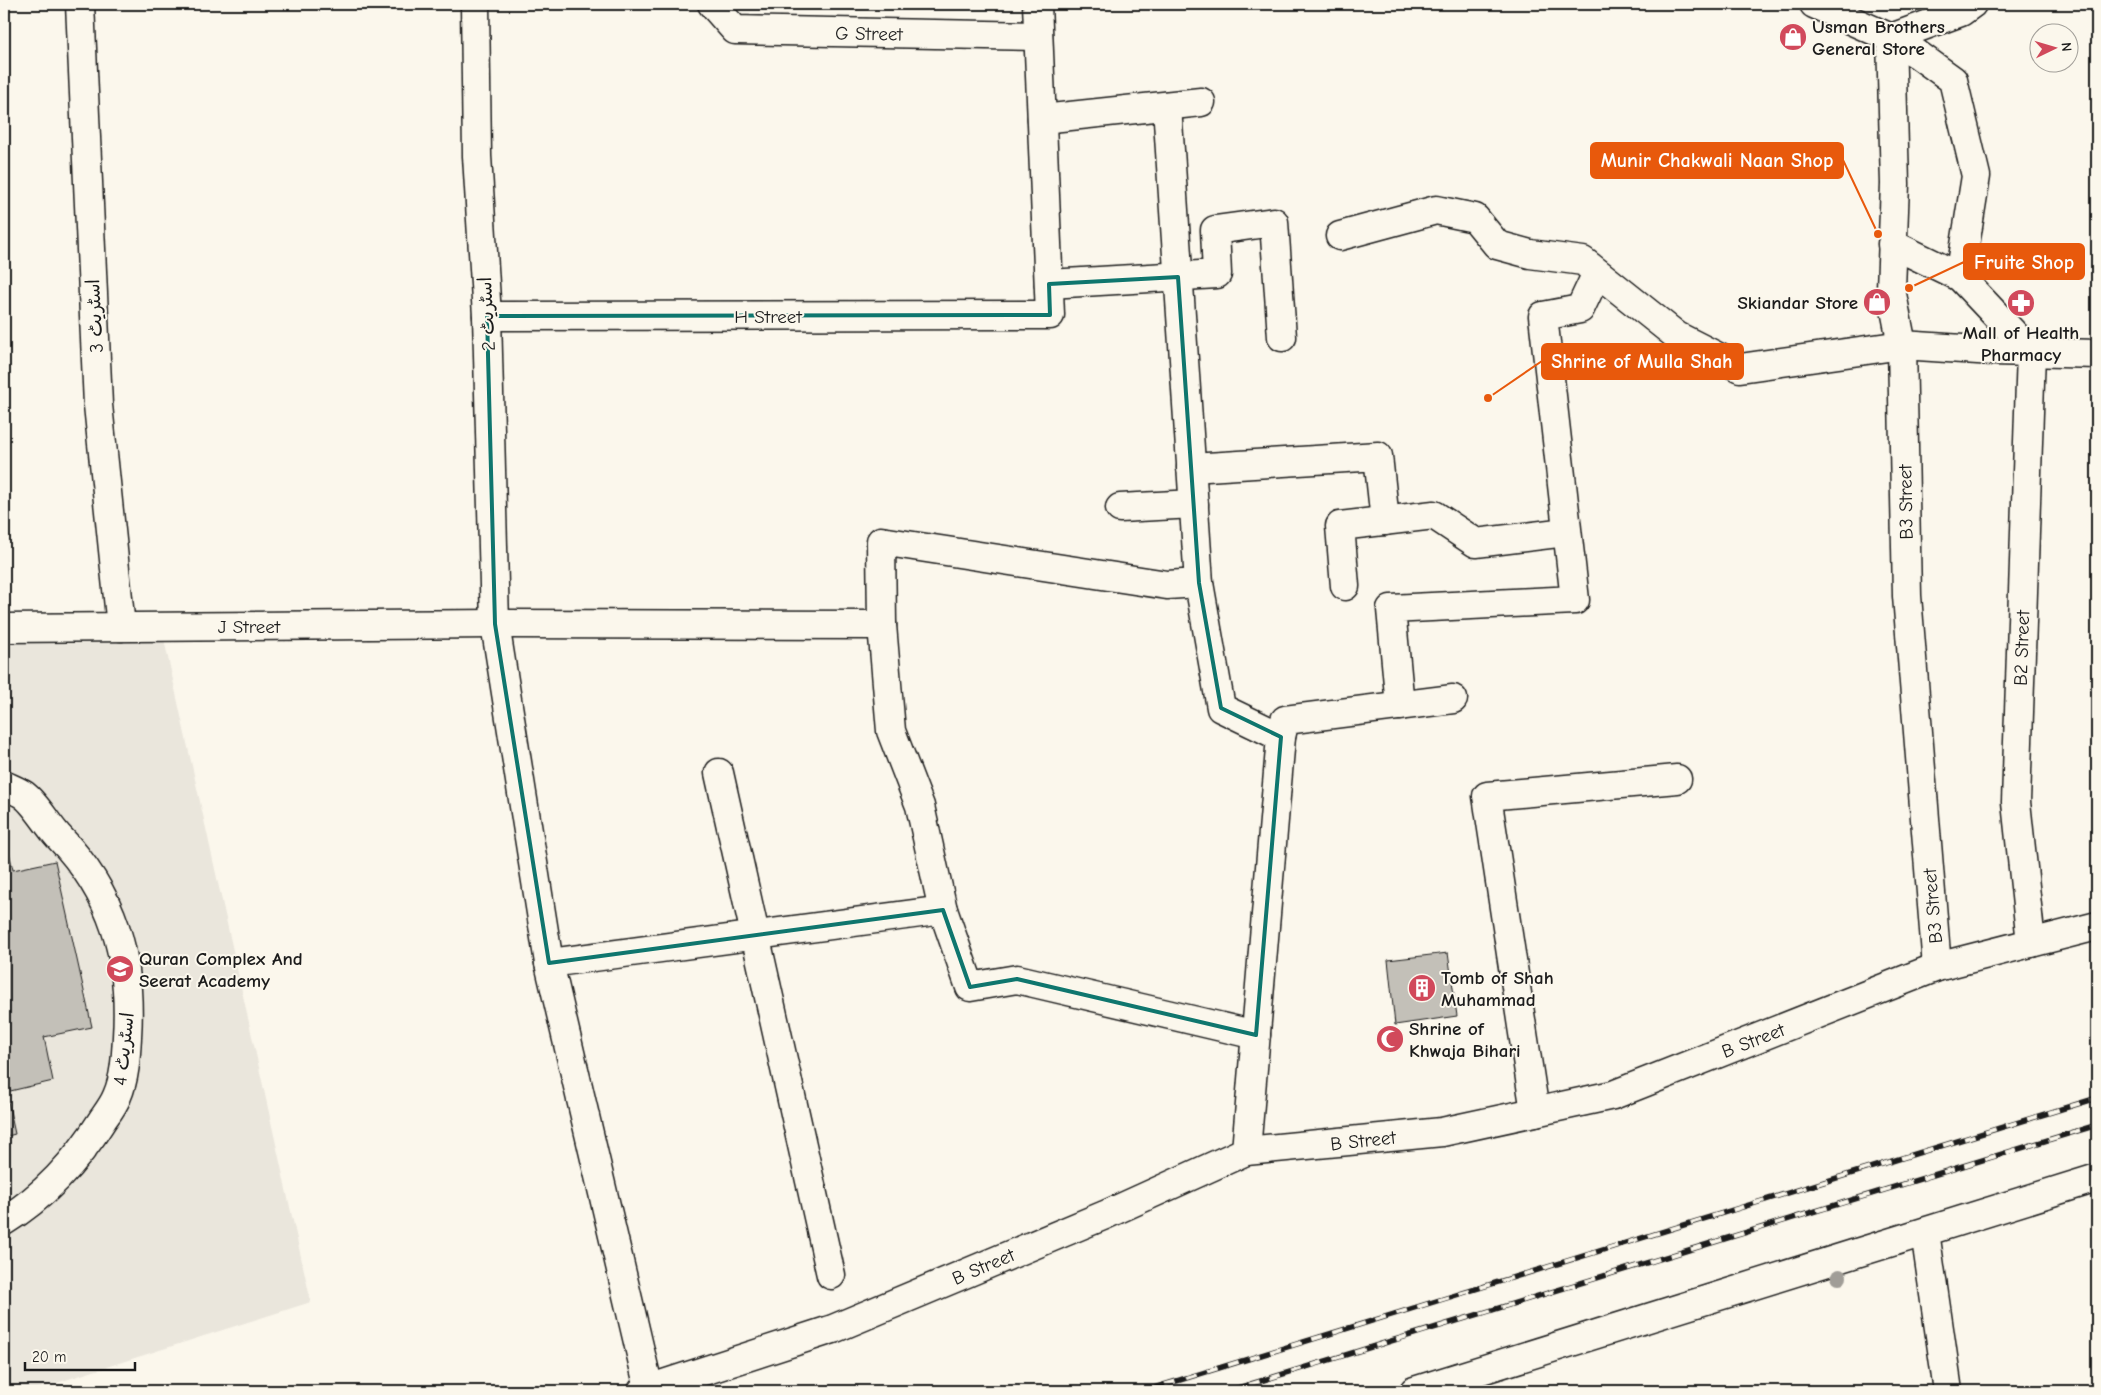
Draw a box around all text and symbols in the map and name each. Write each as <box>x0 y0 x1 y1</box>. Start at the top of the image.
place label: Usman Brothers General Store <box>1812 16 1945 60</box>
street label: G Street <box>835 22 903 46</box>
shop icon: Usman Brothers General Store <box>1778 22 1808 52</box>
north arrow <box>2028 22 2078 72</box>
text: N <box>2058 42 2075 52</box>
callout: Munir Chakwali Naan Shop <box>1591 143 1843 178</box>
text: Munir Chakwali Naan Shop <box>1601 149 1833 172</box>
callout: Fruite Shop <box>1964 244 2084 279</box>
text: Fruite Shop <box>1974 251 2074 274</box>
street label: اسٹریٹ 2 <box>474 276 500 352</box>
street label: اسٹریٹ 3 <box>82 278 108 353</box>
shop icon: Skiandar Store <box>1862 287 1892 317</box>
pharmacy icon: Mall of Health Pharmacy <box>2006 288 2036 318</box>
place label: Skiandar Store <box>1737 292 1858 314</box>
street label: H Street <box>734 306 802 328</box>
place label: Mall of Health Pharmacy <box>1963 322 2079 366</box>
callout: Shrine of Mulla Shah <box>1542 344 1743 379</box>
text: Shrine of Mulla Shah <box>1551 350 1733 373</box>
street label: B3 Street <box>1894 464 1918 540</box>
street label: B2 Street <box>2010 609 2034 686</box>
street label: J Street <box>218 616 281 638</box>
street label: B3 Street <box>1919 867 1947 944</box>
place label: Quran Complex And Seerat Academy <box>139 948 303 992</box>
school or university icon: Quran Complex And Seerat Academy <box>105 954 135 984</box>
place label: Tomb of Shah Muhammad <box>1441 967 1554 1011</box>
building icon: Tomb of Shah Muhammad <box>1407 973 1437 1003</box>
street label: اسٹریٹ 4 <box>109 1011 139 1087</box>
place label: Shrine of Khwaja Bihari <box>1409 1018 1521 1062</box>
street label: B Street <box>1719 1019 1788 1063</box>
mosque icon: Shrine of Khwaja Bihari <box>1375 1024 1405 1054</box>
street label: B Street <box>1329 1127 1397 1155</box>
street label: B Street <box>949 1244 1018 1290</box>
scale bar <box>25 1340 135 1372</box>
text: 20 m <box>32 1348 66 1366</box>

